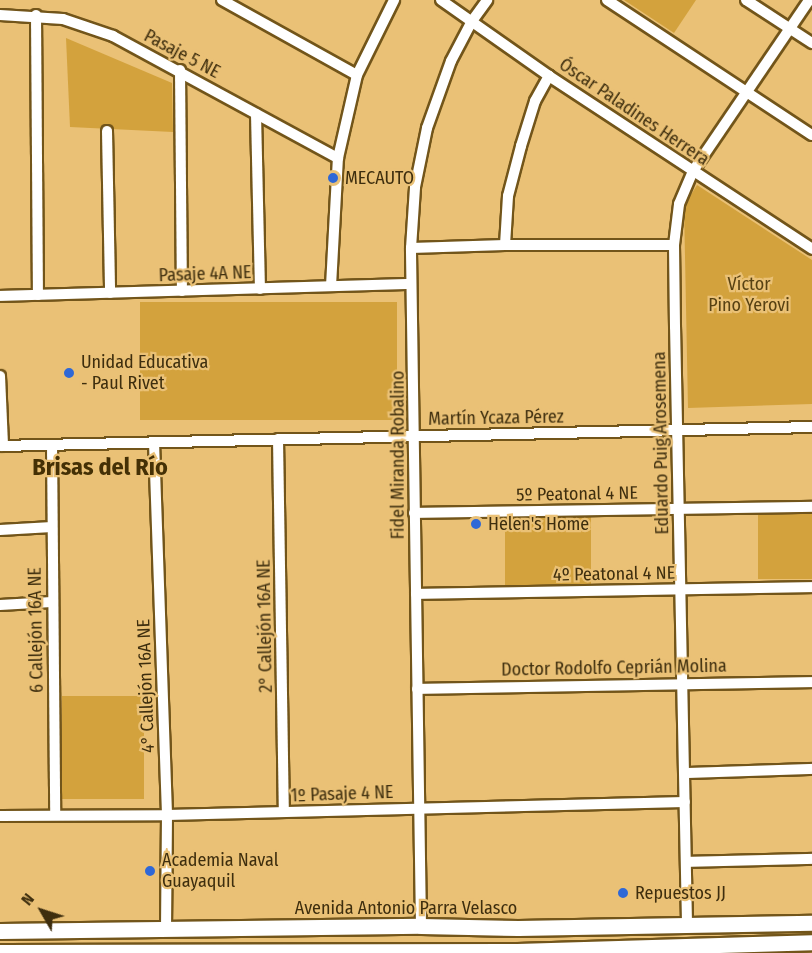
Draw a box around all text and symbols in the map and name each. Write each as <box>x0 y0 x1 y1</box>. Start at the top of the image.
street label: Pasaje 5 NE <box>140 25 224 83</box>
street label: Óscar Paladines Herrera <box>555 54 713 170</box>
place label: MECAUTO <box>345 167 414 189</box>
marker: MECAUTO <box>326 171 340 185</box>
street label: Pasaje 4A NE <box>158 262 252 286</box>
park label: Víctor Pino Yerovi <box>708 274 790 316</box>
street label: Eduardo Puig Arosemena <box>649 351 673 535</box>
place label: Unidad Educativa - Paul Rivet <box>81 352 208 394</box>
marker: Unidad Educativa - Paul Rivet <box>62 366 76 380</box>
street label: Fidel Miranda Robalino <box>387 371 409 539</box>
street label: Martín Ycaza Pérez <box>428 406 564 430</box>
district label: Brisas del Río <box>32 454 168 482</box>
street label: 5º Peatonal 4 NE <box>516 482 638 506</box>
place label: Helen's Home <box>488 513 589 535</box>
marker: Helen's Home <box>469 517 483 531</box>
street label: 2° Callejón 16A NE <box>253 559 277 693</box>
street label: 4º Peatonal 4 NE <box>553 562 675 586</box>
street label: 6 Callejón 16A NE <box>24 567 48 693</box>
street label: 4° Callejón 16A NE <box>133 619 159 753</box>
street label: Doctor Rodolfo Ceprián Molina <box>501 655 727 681</box>
street label: 1º Pasaje 4 NE <box>290 781 394 807</box>
place label: Academia Naval Guayaquil <box>162 850 278 892</box>
marker: Academia Naval Guayaquil <box>143 864 157 878</box>
north arrow <box>12 881 72 941</box>
place label: Repuestos JJ <box>635 882 726 904</box>
marker: Repuestos JJ <box>616 886 630 900</box>
text: N <box>17 890 38 909</box>
street label: Avenida Antonio Parra Velasco <box>295 897 517 919</box>

